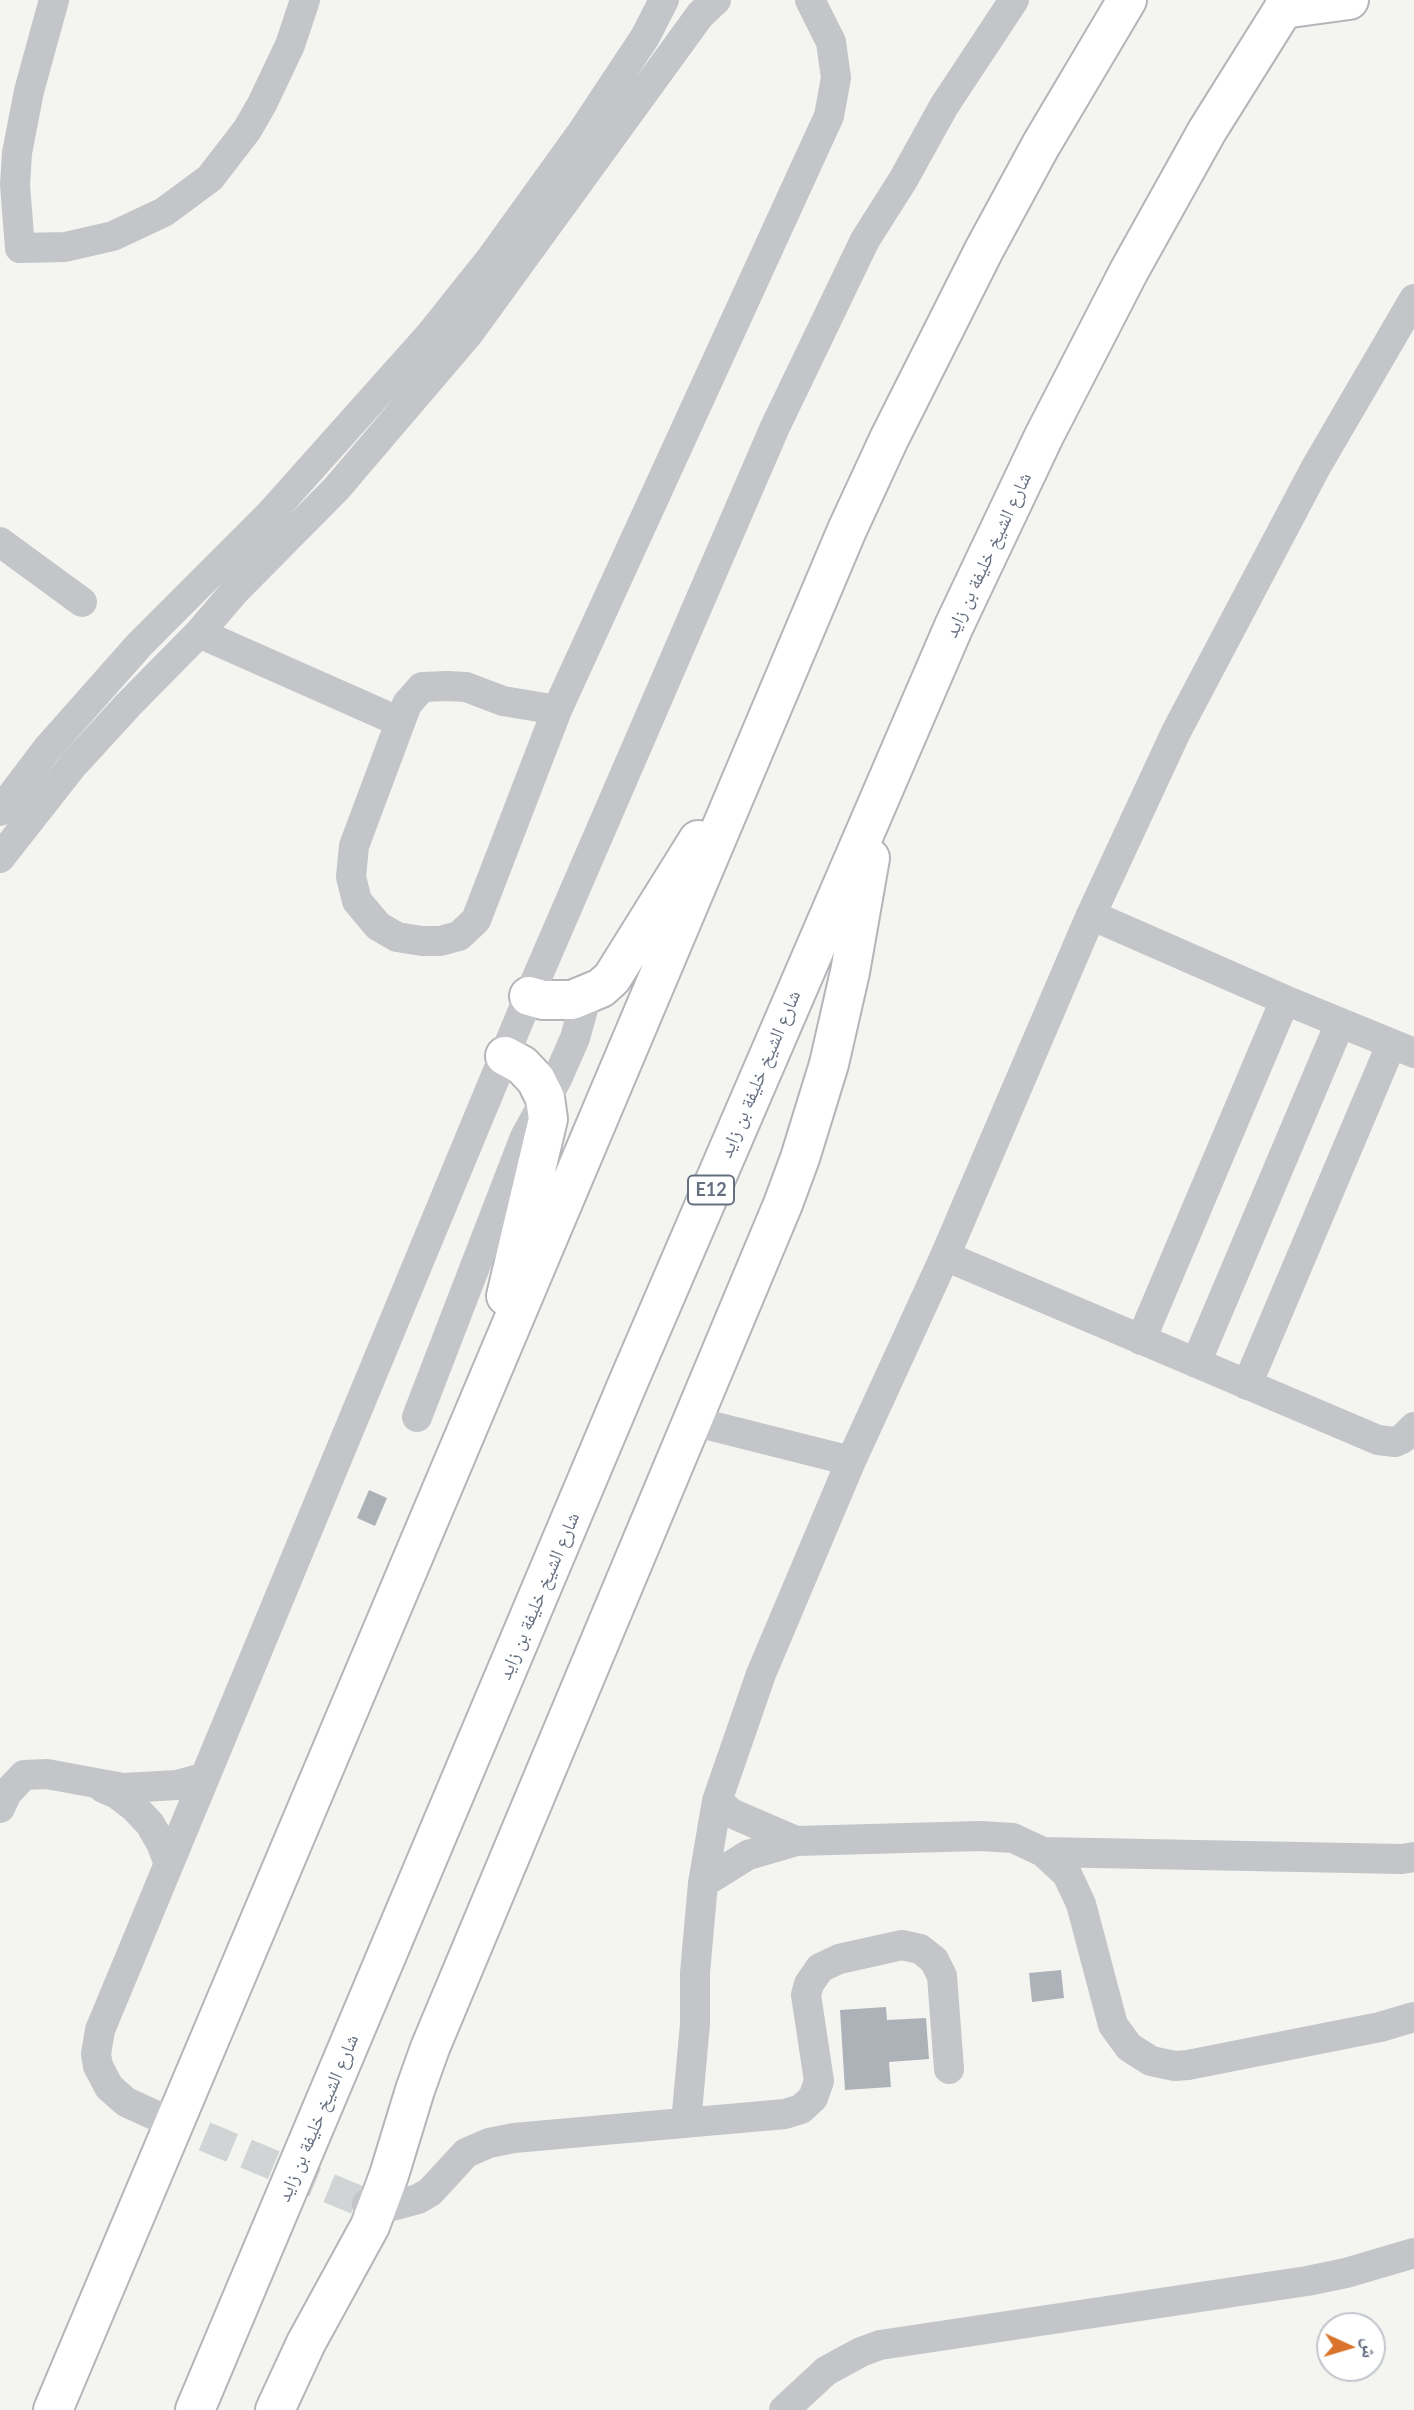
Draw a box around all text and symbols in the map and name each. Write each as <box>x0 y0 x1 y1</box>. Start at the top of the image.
street label: شارع الشيخ خليفة بن زايد <box>940 469 1036 641</box>
street label: شارع الشيخ خليفة بن زايد <box>714 987 806 1161</box>
road number: E12 <box>688 1176 734 1204</box>
street label: شارع الشيخ خليفة بن زايد <box>493 1509 585 1683</box>
street label: شارع الشيخ خليفة بن زايد <box>272 2031 364 2205</box>
north arrow <box>1316 2312 1386 2382</box>
text: ش <box>1358 2337 1383 2359</box>

